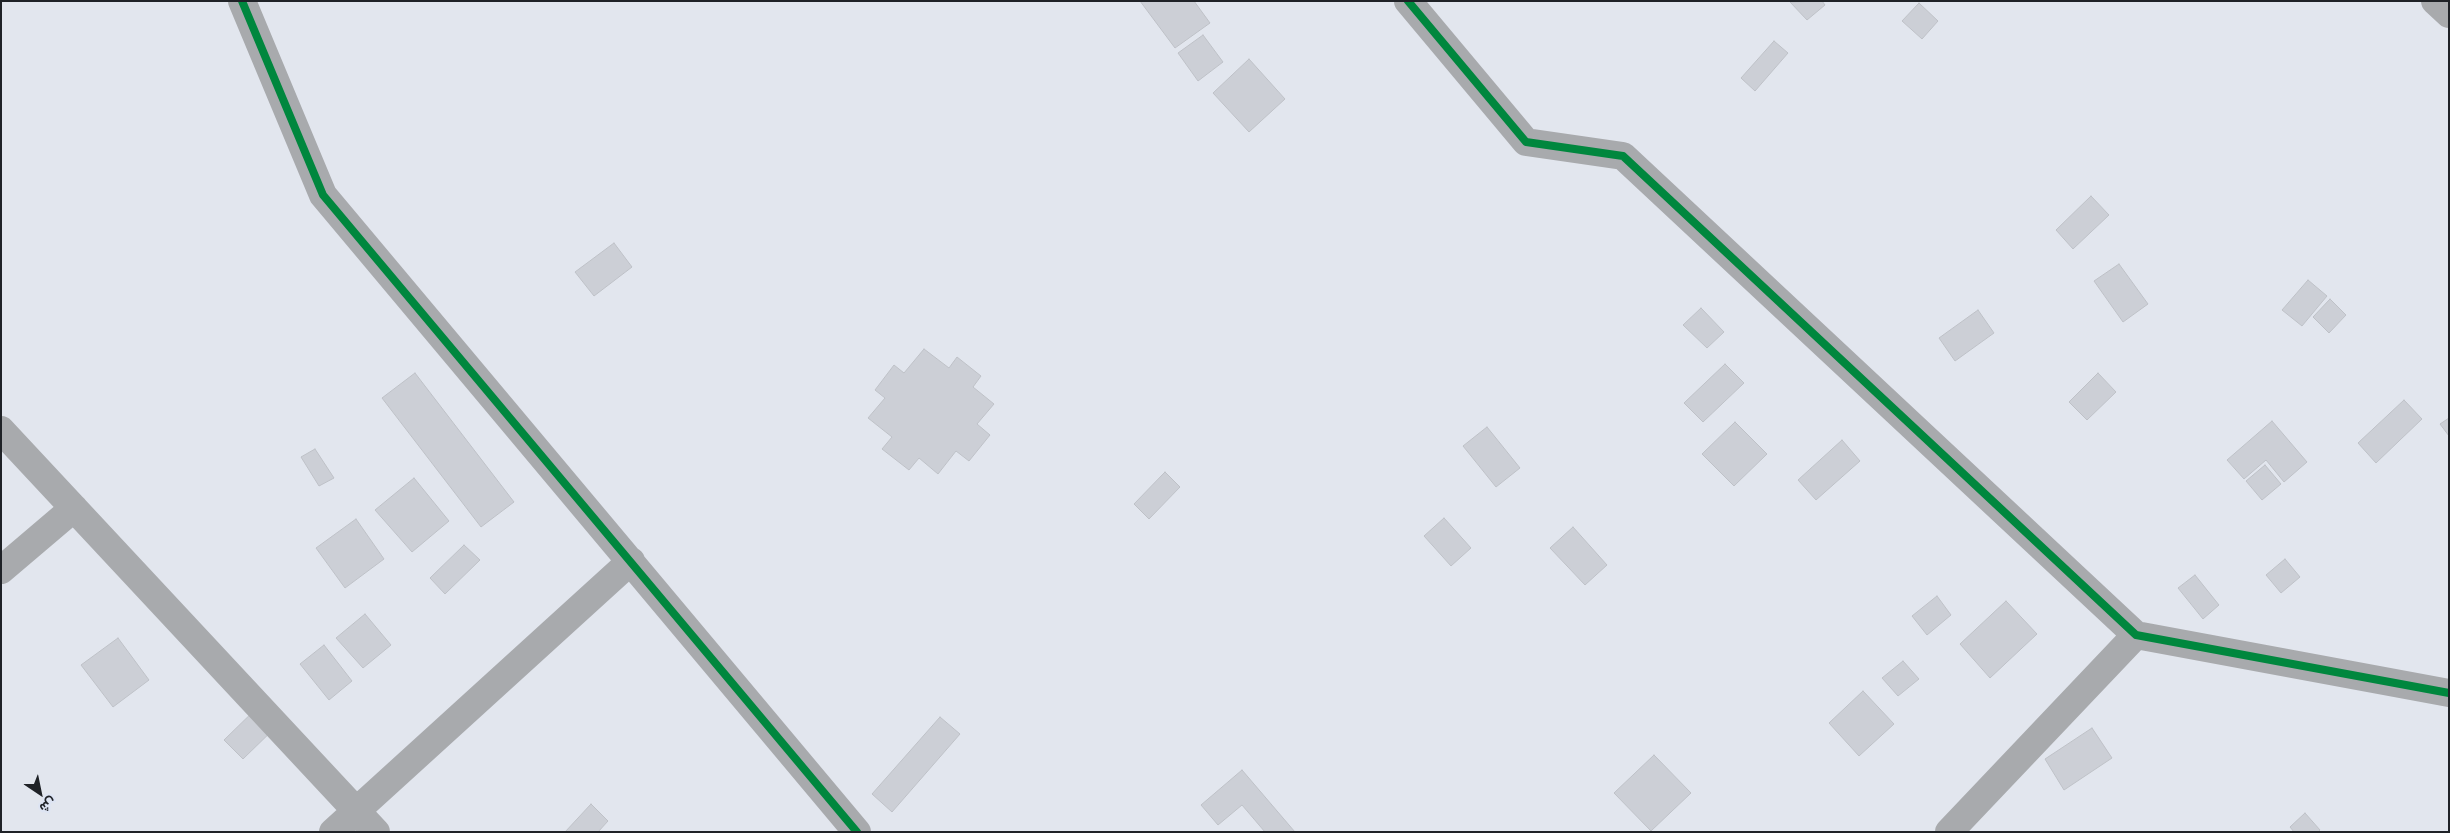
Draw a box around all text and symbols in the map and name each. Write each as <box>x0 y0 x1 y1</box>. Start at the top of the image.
north arrow <box>15 768 65 818</box>
text: ش <box>36 793 61 818</box>

